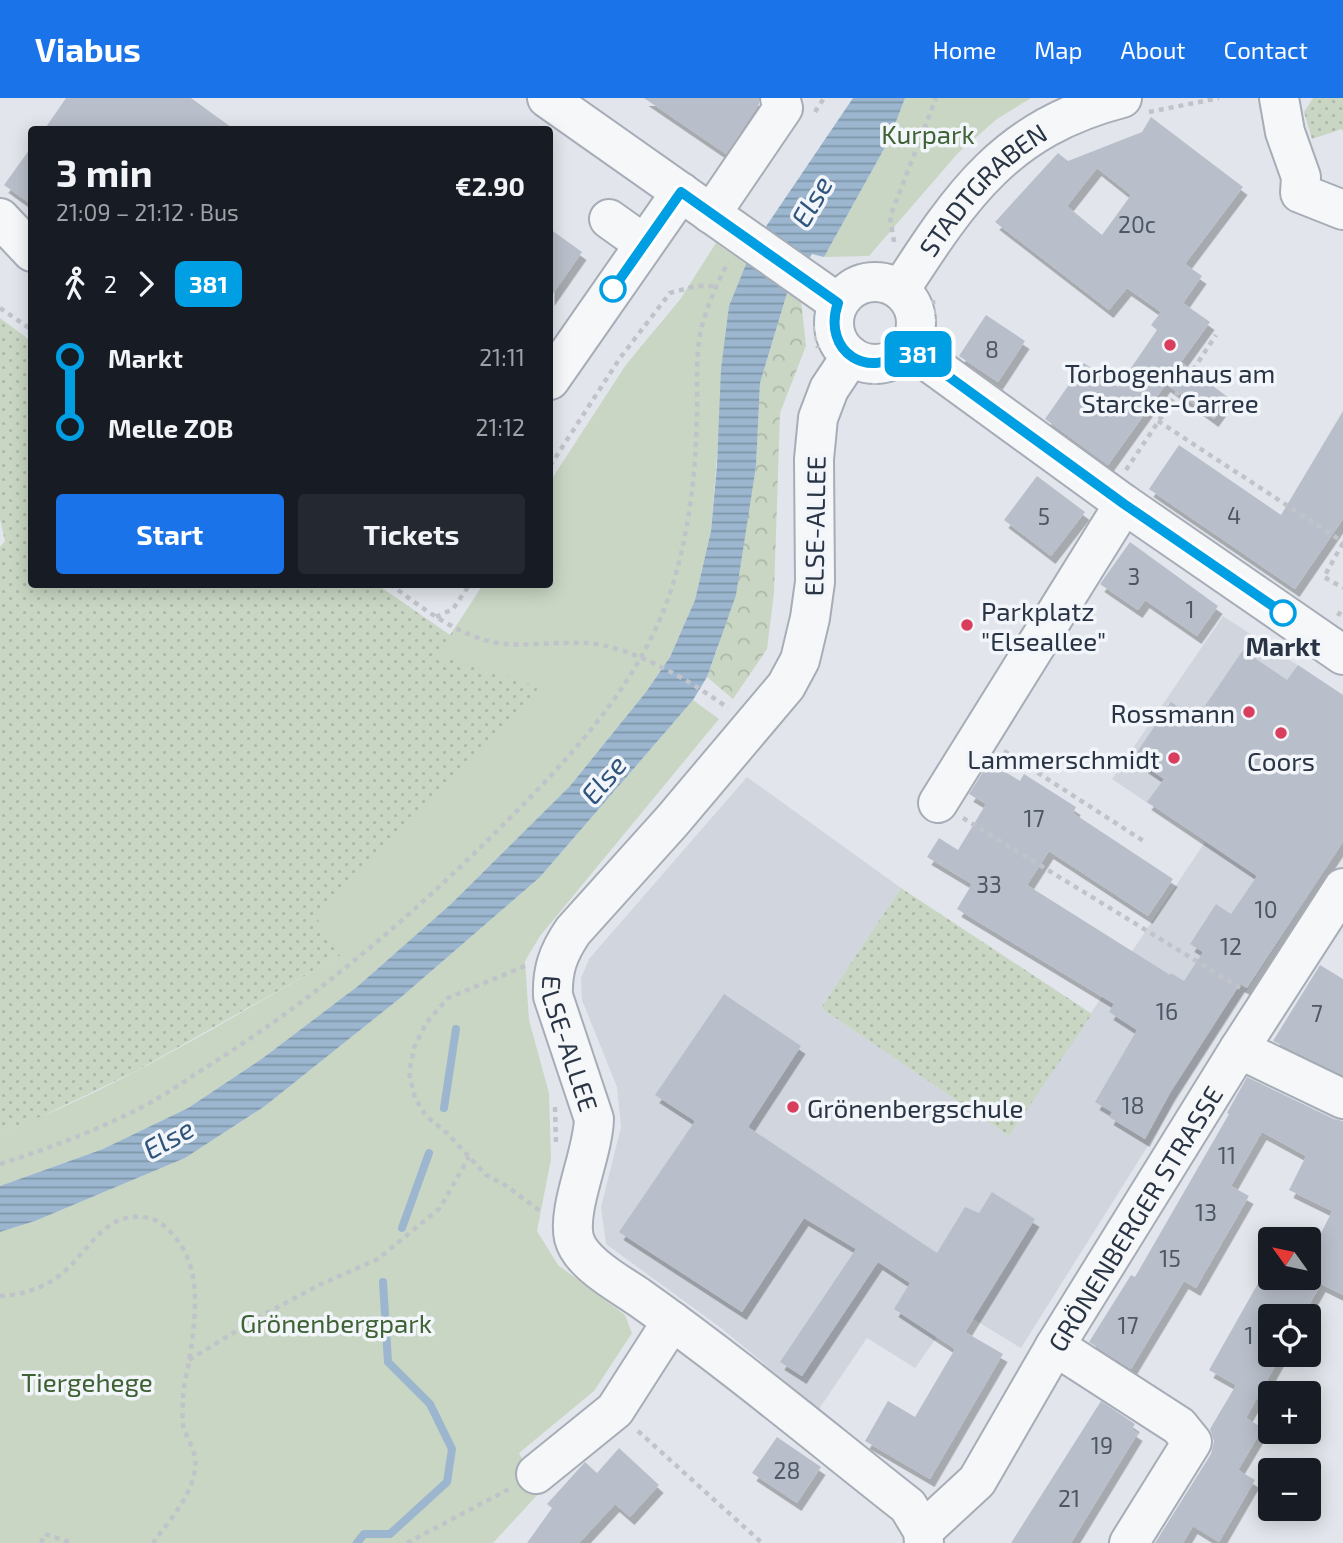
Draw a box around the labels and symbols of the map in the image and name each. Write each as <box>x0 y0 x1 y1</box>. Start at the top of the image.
street label: STADTGRABEN <box>911 116 1052 261</box>
park label: Kurpark <box>881 118 975 149</box>
water label: Else <box>783 170 839 232</box>
house number: 20c <box>1118 210 1156 238</box>
unlabelled marker <box>600 276 626 302</box>
line badge: 381 <box>878 331 958 377</box>
house number: 8 <box>985 335 999 363</box>
marker: Torbogenhaus am Starcke-Carree <box>1162 337 1178 353</box>
place label: Torbogenhaus am Starcke-Carree <box>1065 357 1275 418</box>
street label: ELSE-ALLEE <box>797 455 831 597</box>
house number: 4 <box>1227 501 1241 529</box>
house number: 5 <box>1038 502 1050 530</box>
house number: 3 <box>1128 562 1140 590</box>
place label: Parkplatz "Elseallee" <box>981 595 1106 656</box>
house number: 1 <box>1185 595 1195 623</box>
marker: Markt <box>1270 600 1296 626</box>
marker: Parkplatz "Elseallee" <box>959 617 975 633</box>
place label: Markt <box>1246 630 1321 661</box>
place label: Rossmann <box>1111 697 1235 728</box>
marker: Rossmann <box>1241 704 1257 720</box>
marker: Coors <box>1273 725 1289 741</box>
place label: Lammerschmidt <box>967 743 1160 774</box>
place label: Coors <box>1247 745 1315 776</box>
water label: Else <box>573 748 633 810</box>
marker: Lammerschmidt <box>1166 750 1182 766</box>
house number: 17 <box>1024 804 1045 832</box>
house number: 33 <box>976 870 1002 898</box>
house number: 10 <box>1254 895 1278 923</box>
house number: 12 <box>1220 932 1242 960</box>
street label: ELSE-ALLEE <box>536 974 606 1115</box>
house number: 16 <box>1156 997 1178 1025</box>
house number: 7 <box>1311 999 1323 1027</box>
street label: GRÖNENBERGER STRASSE <box>1040 1080 1228 1356</box>
house number: 18 <box>1121 1091 1145 1119</box>
place label: Grönenbergschule <box>807 1092 1024 1123</box>
marker: Grönenbergschule <box>785 1099 801 1115</box>
water label: Else <box>137 1110 199 1166</box>
house number: 11 <box>1218 1141 1236 1169</box>
house number: 13 <box>1195 1198 1217 1226</box>
north arrow <box>1258 1227 1321 1290</box>
house number: 15 <box>1159 1244 1181 1272</box>
park label: Grönenbergpark <box>240 1307 432 1338</box>
house number: 17 <box>1118 1311 1139 1339</box>
house number: 1 <box>1244 1321 1254 1349</box>
park label: Tiergehege <box>21 1366 153 1397</box>
house number: 19 <box>1091 1431 1113 1459</box>
house number: 28 <box>774 1456 800 1484</box>
house number: 21 <box>1058 1484 1080 1512</box>

